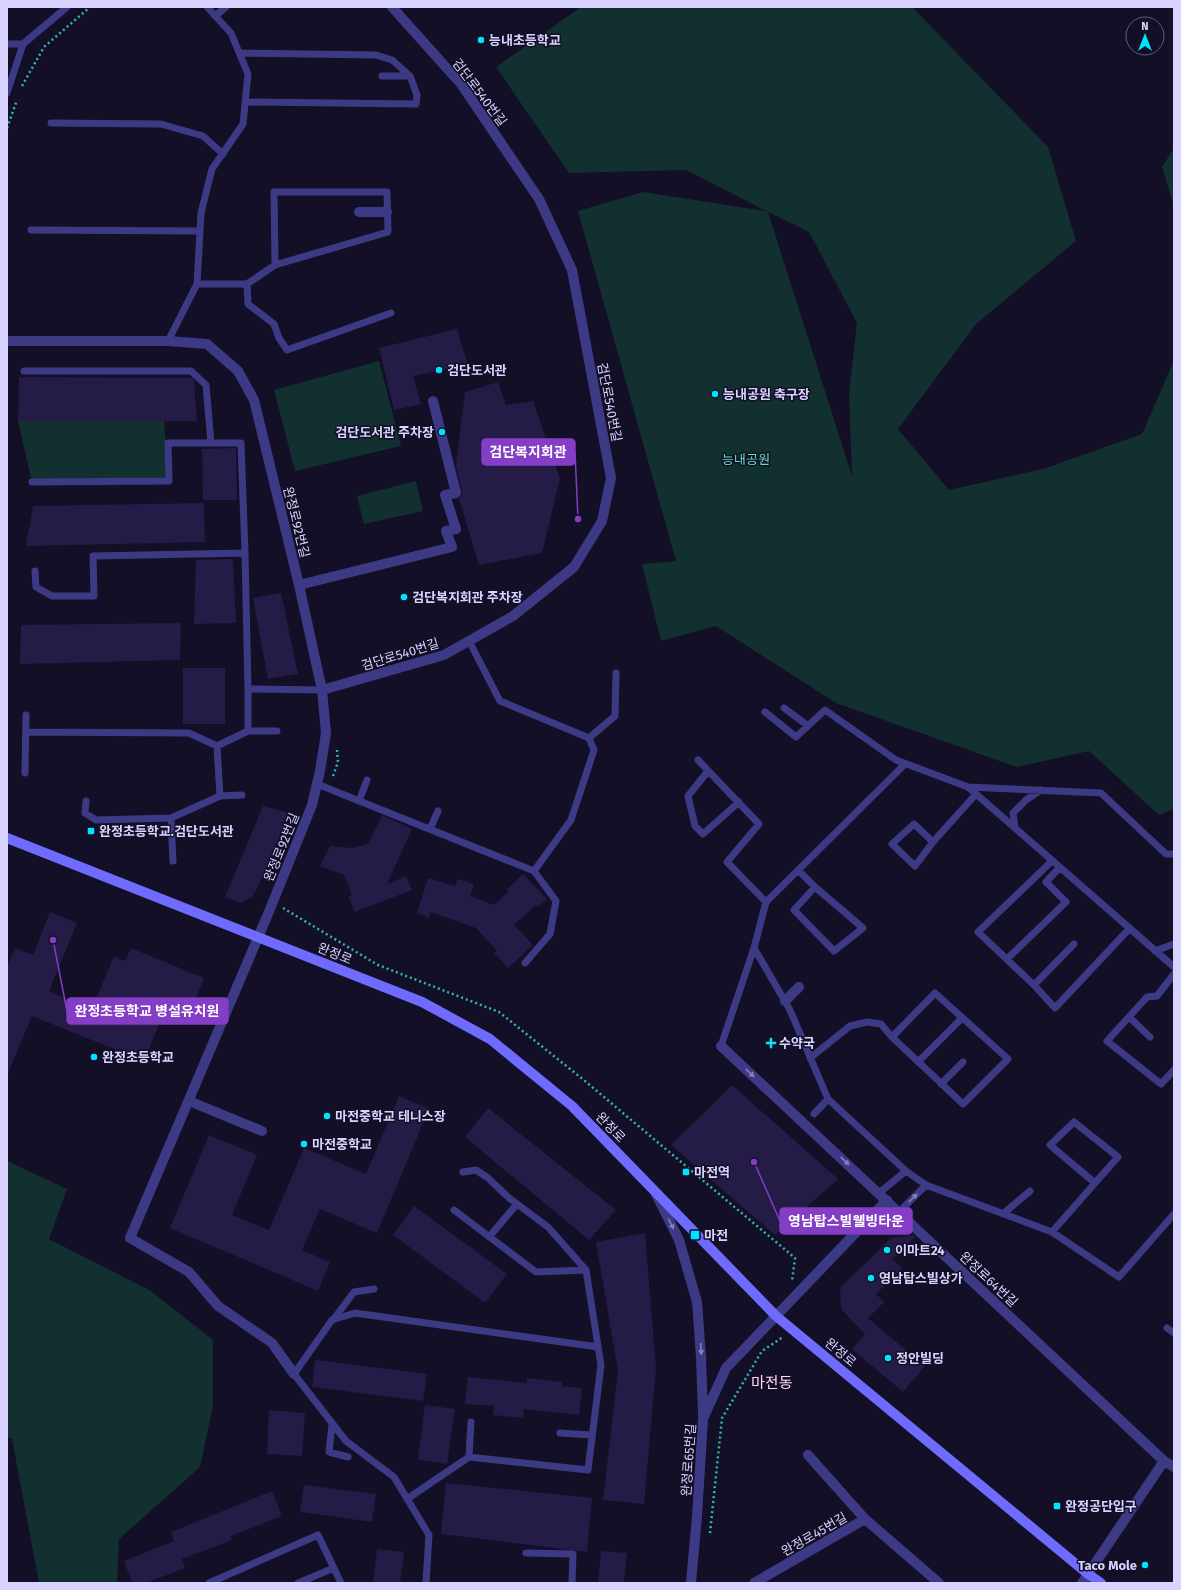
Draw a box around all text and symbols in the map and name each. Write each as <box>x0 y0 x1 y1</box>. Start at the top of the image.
north arrow <box>1125 16 1165 56</box>
text: N <box>1141 20 1149 33</box>
place label: 능내초등학교 <box>489 33 561 48</box>
marker: 능내초등학교 <box>476 35 486 45</box>
street label: 검단로540번길 <box>449 56 510 129</box>
street label: 검단로540번길 <box>594 361 625 443</box>
place label: 검단도서관 <box>447 363 507 378</box>
marker: 검단도서관 <box>434 365 444 375</box>
place label: 능내공원 축구장 <box>723 387 810 402</box>
marker: 능내공원 축구장 <box>710 389 720 399</box>
place label: 검단도서관 주차장 <box>335 425 434 440</box>
marker: 검단도서관 주차장 <box>437 427 447 437</box>
callout: 검단복지회관 <box>482 439 575 465</box>
text: 검단복지회관 <box>489 444 567 461</box>
park label: 능내공원 <box>722 452 770 467</box>
street label: 완정로92번길 <box>280 485 313 559</box>
place label: 검단복지회관 주차장 <box>412 590 523 605</box>
marker: 검단복지회관 주차장 <box>399 592 409 602</box>
street label: 검단로540번길 <box>359 636 441 673</box>
street label: 완정로92번길 <box>261 811 302 884</box>
place label: 완정초등학교.검단도서관 <box>99 824 234 839</box>
marker: 완정초등학교.검단도서관 <box>86 826 96 836</box>
street label: 완정로 <box>315 940 354 967</box>
callout: 완정초등학교 병설유치원 <box>67 998 228 1024</box>
text: 완정초등학교 병설유치원 <box>75 1003 220 1020</box>
place label: 수약국 <box>779 1036 815 1051</box>
marker: 수약국 <box>766 1038 776 1048</box>
place label: 완정초등학교 <box>102 1050 174 1065</box>
marker: 완정초등학교 <box>89 1052 99 1062</box>
one-way arrow <box>745 1068 755 1078</box>
place label: 마전중학교 테니스장 <box>335 1109 446 1124</box>
street label: 완정로 <box>593 1109 629 1145</box>
marker: 마전중학교 테니스장 <box>322 1111 332 1121</box>
place label: 마전중학교 <box>312 1137 372 1152</box>
marker: 마전중학교 <box>299 1139 309 1149</box>
one-way arrow <box>840 1157 850 1166</box>
place label: 마전역 <box>694 1165 730 1180</box>
marker: 마전역 <box>681 1167 691 1177</box>
one-way arrow <box>908 1193 918 1203</box>
callout: 영남탑스빌웰빙타운 <box>780 1208 912 1234</box>
text: 영남탑스빌웰빙타운 <box>788 1213 904 1230</box>
one-way arrow <box>668 1218 674 1229</box>
place label: 마전 <box>704 1228 728 1243</box>
marker: 마전 <box>689 1229 701 1241</box>
place label: 이마트24 <box>895 1243 945 1258</box>
marker: 이마트24 <box>882 1245 892 1255</box>
street label: 완정로64번길 <box>957 1249 1021 1310</box>
place label: 영남탑스빌상가 <box>879 1271 963 1286</box>
marker: 영남탑스빌상가 <box>866 1273 876 1283</box>
street label: 완정로 <box>822 1335 859 1370</box>
one-way arrow <box>697 1343 704 1355</box>
place label: 정안빌딩 <box>896 1351 944 1366</box>
marker: 정안빌딩 <box>883 1353 893 1363</box>
district label: 마전동 <box>751 1374 793 1392</box>
street label: 완정로65번길 <box>678 1423 699 1497</box>
place label: 완정공단입구 <box>1065 1499 1137 1514</box>
marker: 완정공단입구 <box>1052 1501 1062 1511</box>
street label: 완정로45번길 <box>779 1510 850 1559</box>
place label: Taco Mole <box>1078 1558 1137 1573</box>
marker: Taco Mole <box>1140 1560 1150 1570</box>

